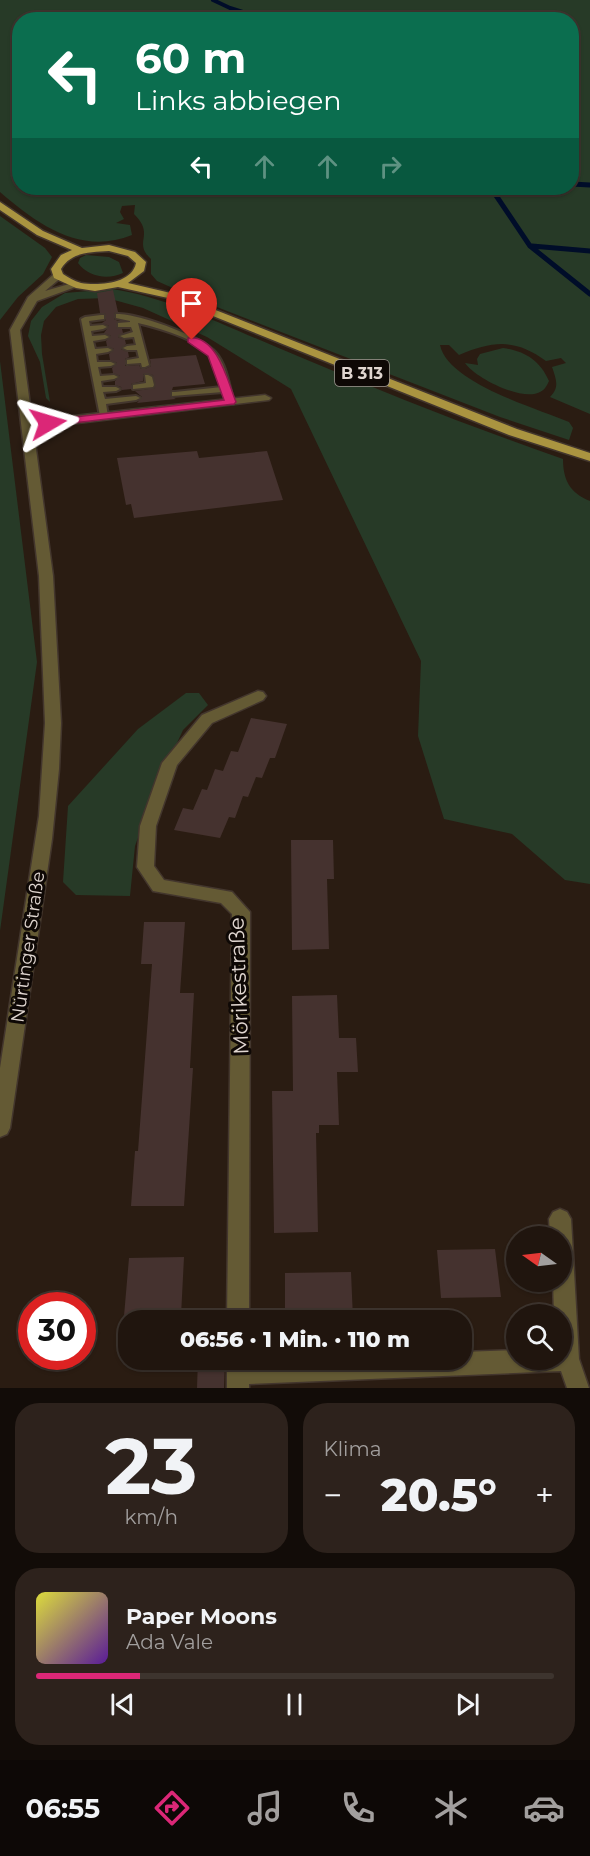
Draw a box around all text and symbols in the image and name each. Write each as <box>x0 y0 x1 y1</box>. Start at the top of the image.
text: 60 m <box>135 32 246 84</box>
icon: left <box>36 36 114 114</box>
text: Links abbiegen <box>135 84 342 117</box>
icon: left <box>185 150 218 183</box>
icon: ahead <box>248 150 281 183</box>
icon: ahead <box>311 150 344 183</box>
icon: right <box>374 150 407 183</box>
pin <box>166 278 217 340</box>
icon: arrive <box>175 287 208 320</box>
road number: B 313 <box>335 360 389 386</box>
position arrow <box>16 391 80 455</box>
street label: Nürtinger Straße <box>7 870 49 1024</box>
street label: Mörikestraße <box>224 917 253 1055</box>
north arrow <box>506 1226 572 1292</box>
map controls <box>506 1226 572 1370</box>
speed limit sign: 30 <box>18 1292 96 1370</box>
button: search <box>506 1304 572 1370</box>
text: 06:56 · 1 Min. · 110 m <box>180 1326 410 1353</box>
text: 23 <box>105 1418 197 1514</box>
text: Klima <box>324 1437 382 1461</box>
text: 20.5° <box>381 1467 497 1522</box>
text: − <box>324 1475 342 1515</box>
text: + <box>535 1475 554 1515</box>
text: km/h <box>125 1505 178 1529</box>
text: Paper Moons <box>126 1603 277 1630</box>
text: Ada Vale <box>126 1630 213 1654</box>
icon: previous <box>106 1688 139 1721</box>
icon: pause <box>278 1688 311 1721</box>
icon: next <box>451 1688 484 1721</box>
icon: directions <box>151 1787 193 1829</box>
icon: music <box>244 1787 286 1829</box>
icon: phone <box>337 1787 379 1829</box>
icon: climate <box>430 1787 472 1829</box>
icon: car <box>523 1787 565 1829</box>
text: 06:55 <box>25 1792 100 1825</box>

